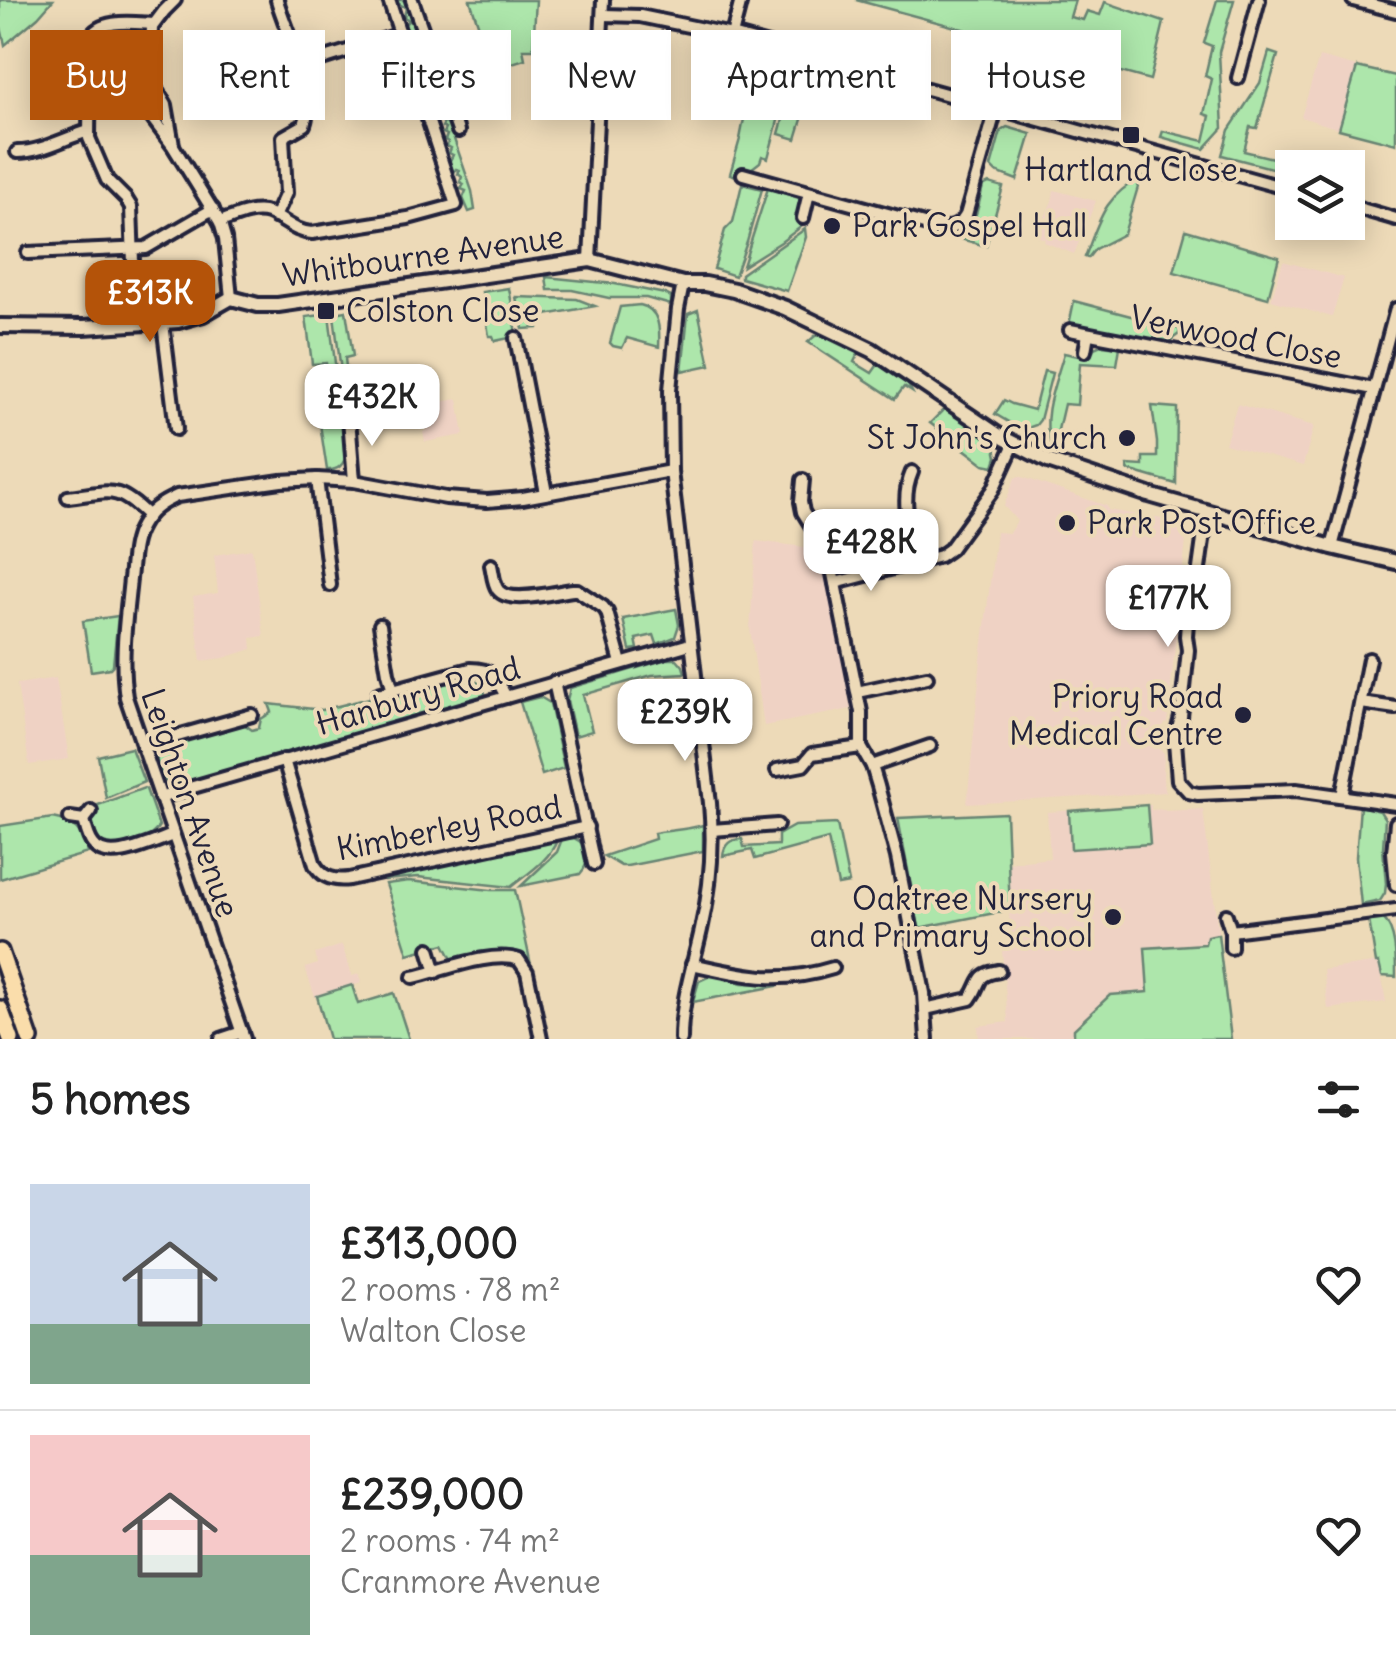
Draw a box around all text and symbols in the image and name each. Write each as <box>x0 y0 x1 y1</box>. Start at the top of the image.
chip: Buy <box>30 30 163 120</box>
chip: Rent <box>183 30 325 120</box>
chip: Filters <box>345 30 511 120</box>
chip: New <box>531 30 671 120</box>
chip: Apartment <box>691 30 931 120</box>
chip: House <box>951 30 1121 120</box>
marker: Hartland Close <box>1120 124 1142 146</box>
place label: Hartland Close <box>1024 149 1238 190</box>
map controls <box>1275 150 1365 240</box>
button: layers <box>1275 150 1365 240</box>
place label: Park Gospel Hall <box>852 205 1087 246</box>
street label: Whitbourne Avenue <box>280 215 566 296</box>
marker: Park Gospel Hall <box>821 215 843 237</box>
pin: £313K <box>80 260 220 345</box>
text: £313K <box>107 272 193 313</box>
place label: Colston Close <box>346 290 539 331</box>
street label: Verwood Close <box>1127 296 1345 377</box>
marker: Colston Close <box>315 300 337 322</box>
pin: £432K <box>302 364 442 449</box>
text: £432K <box>327 376 417 417</box>
place label: St John's Church <box>867 417 1107 458</box>
marker: St John's Church <box>1116 427 1138 449</box>
place label: Park Post Office <box>1087 502 1316 543</box>
pin: £428K <box>801 509 941 594</box>
marker: Park Post Office <box>1056 512 1078 534</box>
text: £428K <box>826 521 916 562</box>
pin: £177K <box>1098 565 1238 650</box>
text: £177K <box>1128 577 1208 618</box>
street label: Hanbury Road <box>311 647 524 744</box>
place label: Priory Road Medical Centre <box>1009 676 1223 754</box>
pin: £239K <box>615 679 755 764</box>
street label: Leighton Avenue <box>132 683 249 923</box>
text: £239K <box>639 691 731 732</box>
marker: Priory Road Medical Centre <box>1232 704 1254 726</box>
street label: Kimberley Road <box>333 786 565 869</box>
place label: Oaktree Nursery and Primary School <box>809 878 1093 956</box>
marker: Oaktree Nursery and Primary School <box>1102 906 1124 928</box>
icon: filters <box>1311 1072 1366 1127</box>
text: 5 homes <box>30 1073 191 1125</box>
text: £313,000 <box>340 1217 518 1269</box>
icon: home <box>110 1224 230 1344</box>
icon: heart <box>1311 1257 1366 1312</box>
text: 2 rooms · 78 m² <box>340 1269 561 1310</box>
text: Walton Close <box>340 1310 526 1351</box>
text: £239,000 <box>340 1468 524 1520</box>
icon: home <box>110 1475 230 1595</box>
icon: heart <box>1311 1508 1366 1563</box>
text: 2 rooms · 74 m² <box>340 1520 560 1561</box>
text: Cranmore Avenue <box>340 1561 601 1602</box>

